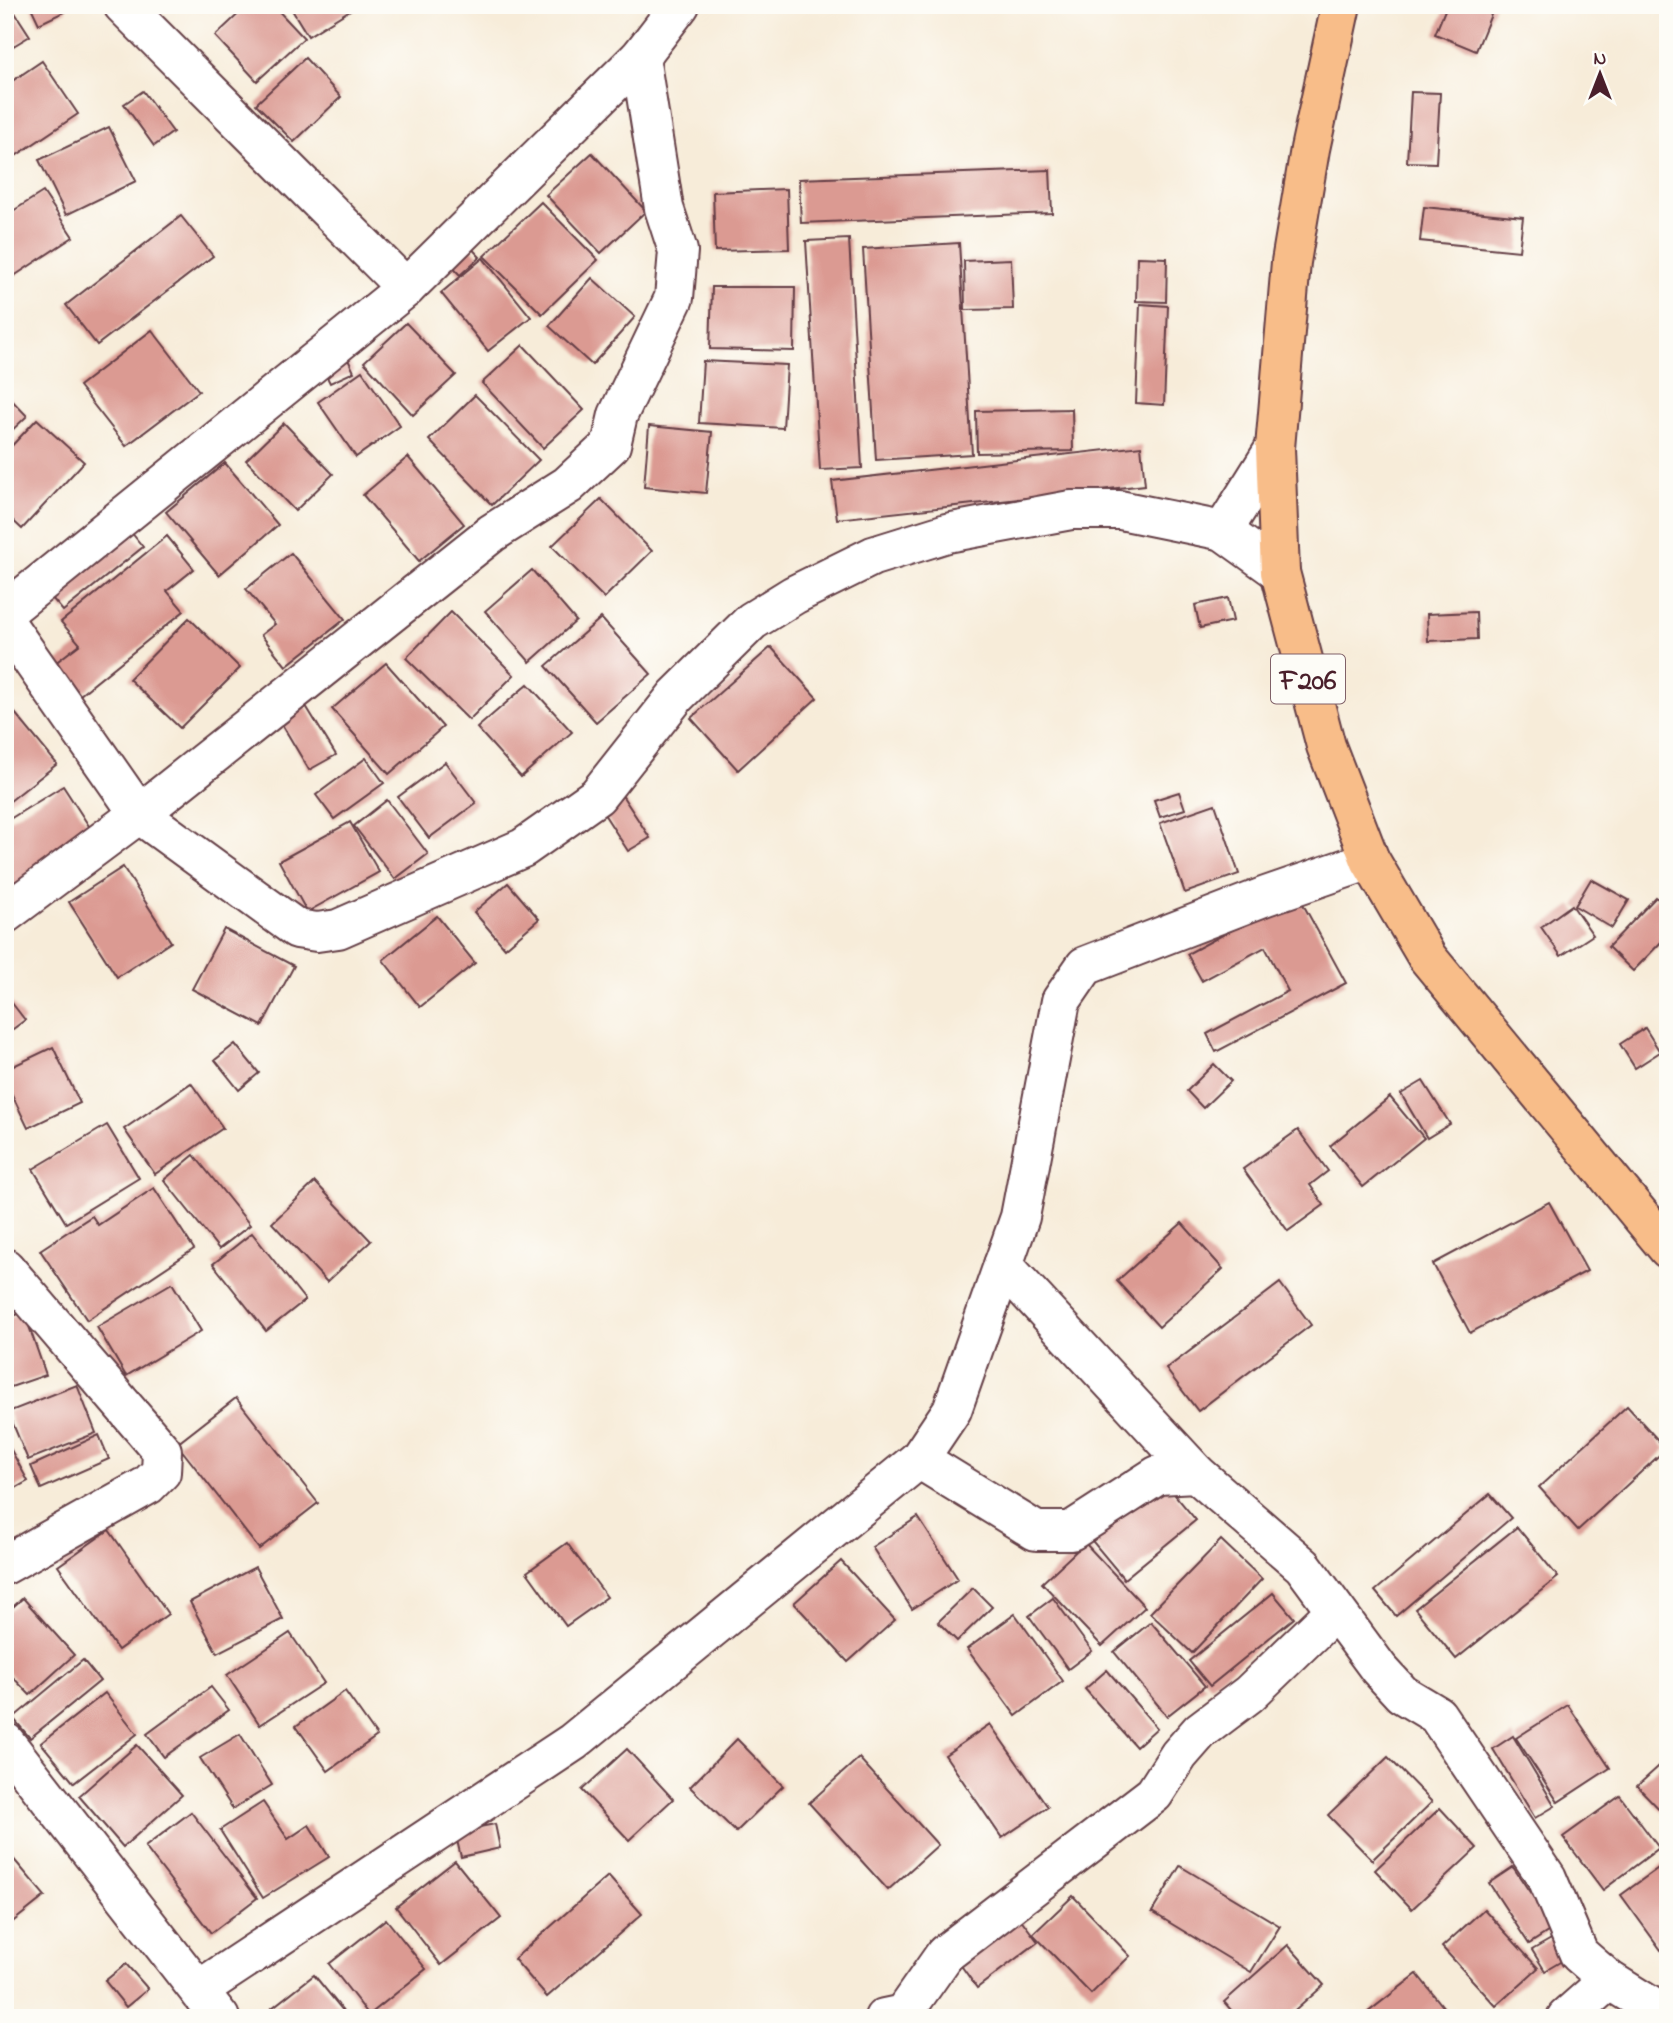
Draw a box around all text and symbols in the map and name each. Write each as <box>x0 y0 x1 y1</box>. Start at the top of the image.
north arrow <box>1564 38 1634 108</box>
text: N <box>1594 46 1607 73</box>
road number: F206 <box>1271 654 1345 704</box>

